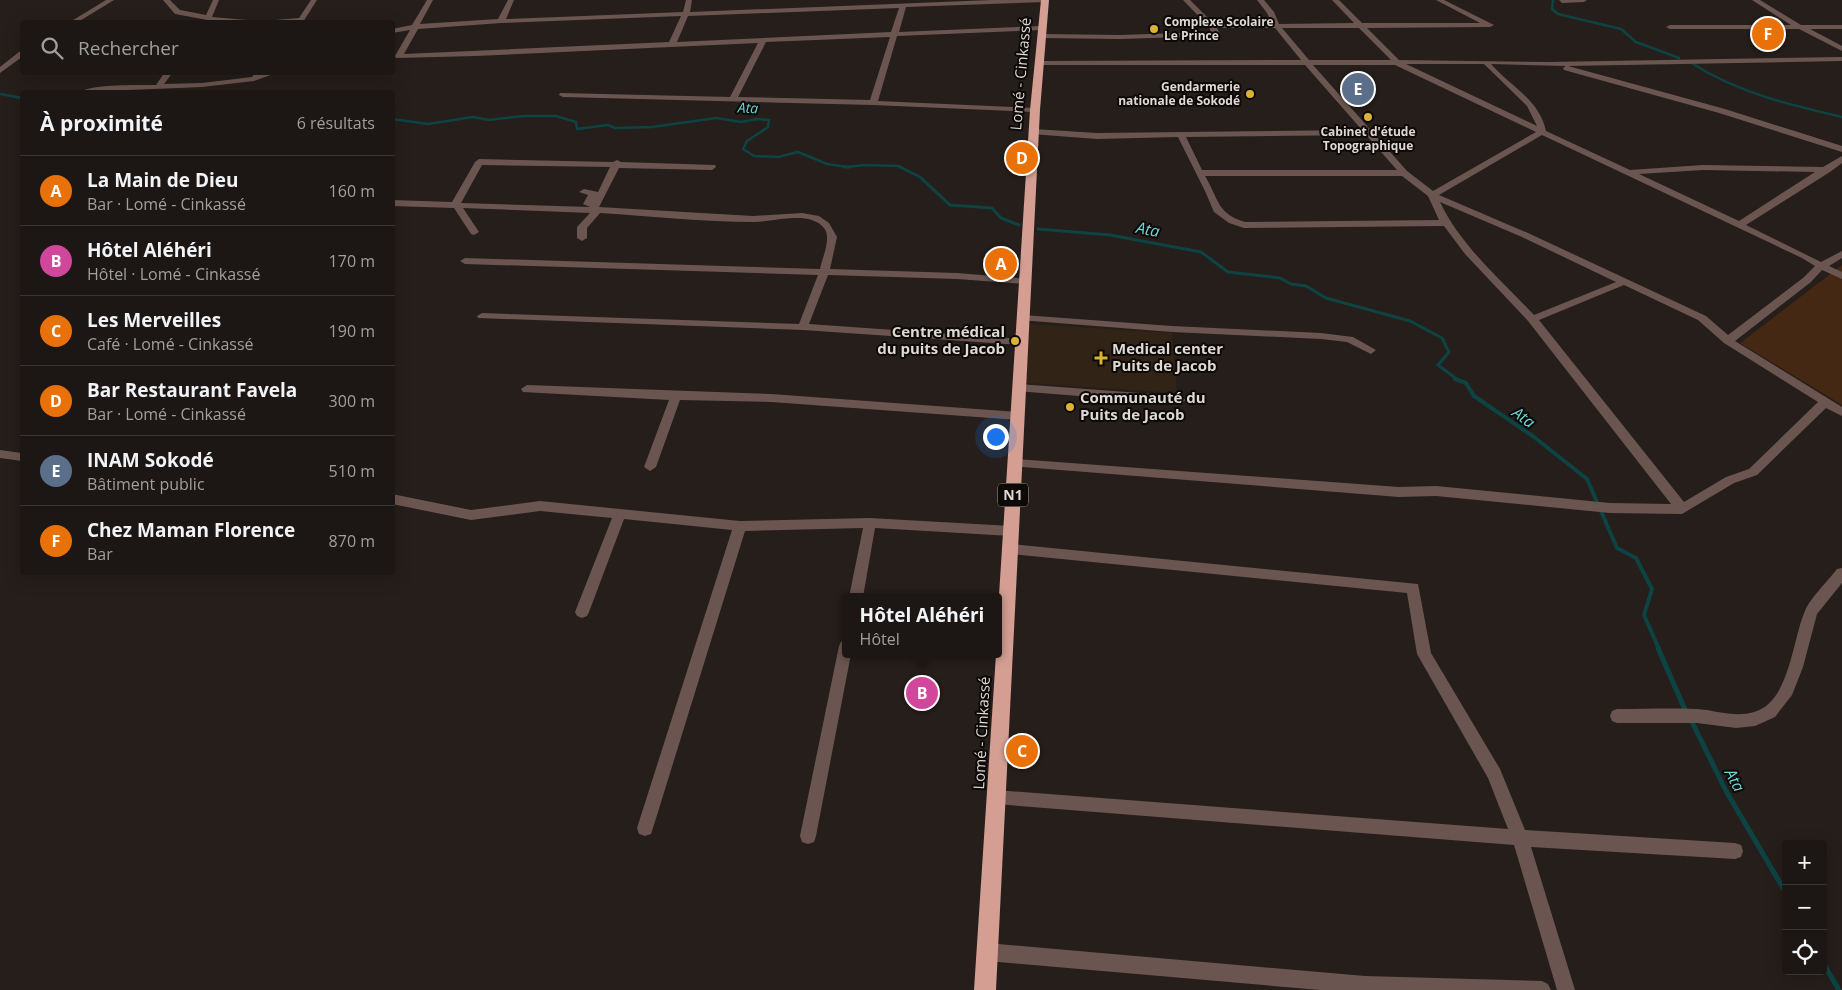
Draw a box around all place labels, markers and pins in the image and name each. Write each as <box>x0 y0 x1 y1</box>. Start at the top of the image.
place label: Complexe Scolaire Le Prince <box>1164 13 1274 44</box>
pin: F <box>1752 15 1784 53</box>
marker: Complexe Scolaire Le Prince <box>1148 23 1160 35</box>
pin: E <box>1342 70 1374 108</box>
place label: Gendarmerie nationale de Sokodé <box>1118 78 1240 109</box>
marker: Gendarmerie nationale de Sokodé <box>1244 88 1256 100</box>
marker: Cabinet d'étude Topographique <box>1362 111 1374 123</box>
place label: Cabinet d'étude Topographique <box>1320 123 1416 154</box>
pin: D <box>1006 139 1038 177</box>
pin: A <box>985 245 1017 283</box>
place label: Centre médical du puits de Jacob <box>877 321 1005 358</box>
marker: Centre médical du puits de Jacob <box>1009 335 1021 347</box>
place label: Medical center Puits de Jacob <box>1112 338 1223 375</box>
marker: Medical center Puits de Jacob <box>1094 351 1108 365</box>
place label: Communauté du Puits de Jacob <box>1080 387 1206 424</box>
marker: Communauté du Puits de Jacob <box>1064 401 1076 413</box>
pin: B <box>906 674 938 712</box>
pin: C <box>1006 732 1038 770</box>

